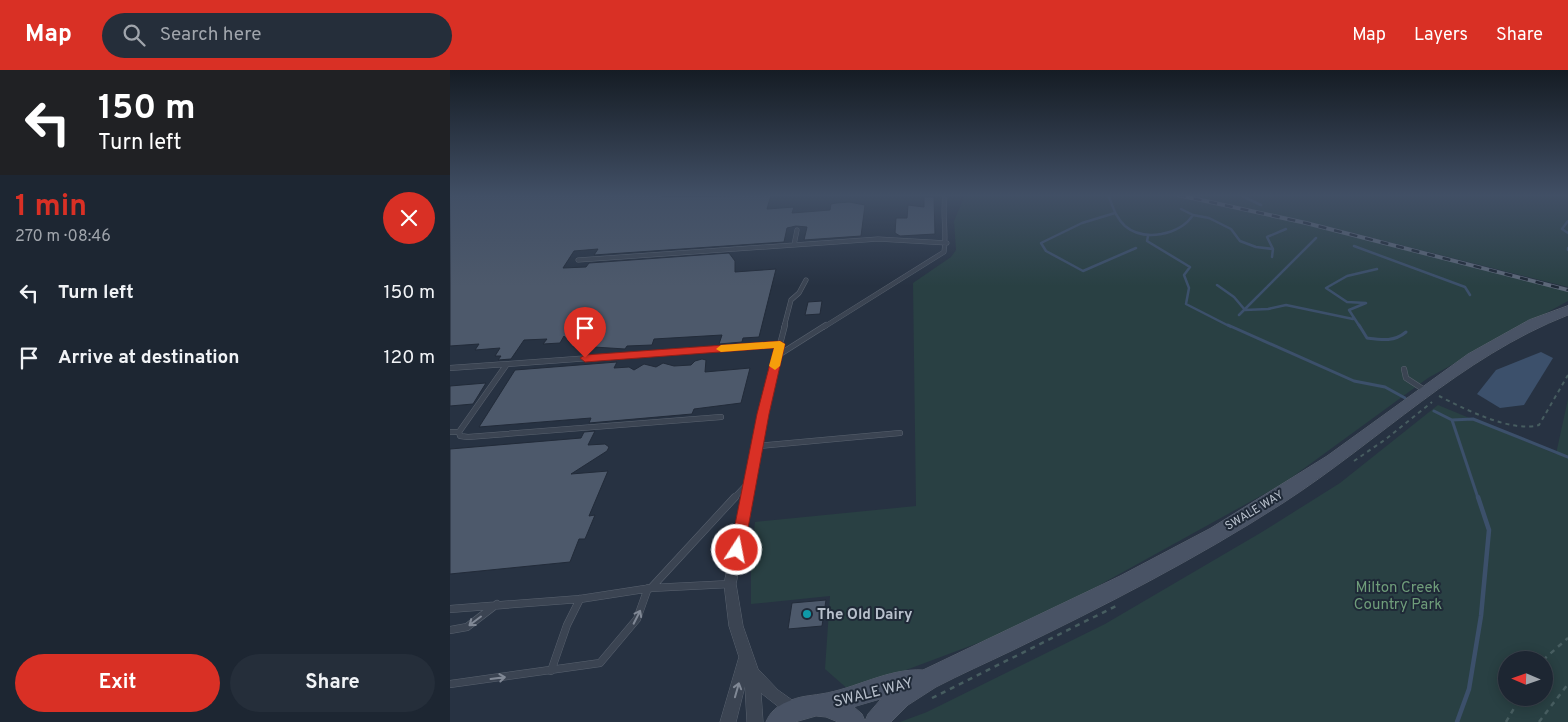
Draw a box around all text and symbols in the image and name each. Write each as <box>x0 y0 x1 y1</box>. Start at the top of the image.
search box <box>102 13 452 58</box>
text: Map <box>25 20 72 50</box>
icon: search <box>120 21 148 49</box>
text: Search here <box>160 23 261 47</box>
text: Map <box>1352 24 1386 47</box>
text: Layers <box>1414 24 1468 47</box>
text: Share <box>1496 24 1543 47</box>
text: 150 m <box>98 87 196 131</box>
icon: left <box>15 90 80 155</box>
text: Turn left <box>98 130 181 157</box>
text: 1 min <box>15 189 87 226</box>
button: close <box>383 192 435 244</box>
text: 270 m · 08:46 <box>15 227 111 247</box>
icon: left <box>15 279 43 307</box>
text: Turn left <box>58 281 134 305</box>
text: 150 m <box>383 281 435 305</box>
pin <box>564 307 606 358</box>
icon: arrive <box>571 314 599 342</box>
icon: arrive <box>15 344 43 372</box>
text: Arrive at destination <box>58 346 239 370</box>
text: 120 m <box>384 346 435 370</box>
street label: SWALE WAY <box>1222 487 1287 535</box>
position arrow <box>710 523 762 575</box>
park label: Milton Creek Country Park <box>1354 579 1442 615</box>
place label: The Old Dairy <box>817 606 913 625</box>
marker: The Old Dairy <box>801 608 813 620</box>
one-way arrow <box>632 609 642 624</box>
one-way arrow <box>469 615 482 626</box>
north arrow <box>1498 651 1552 706</box>
map controls <box>1498 651 1553 706</box>
button: Exit <box>15 654 220 712</box>
button: Share <box>230 654 435 712</box>
one-way arrow <box>490 673 506 683</box>
street label: SWALE WAY <box>832 674 916 713</box>
one-way arrow <box>733 682 743 698</box>

